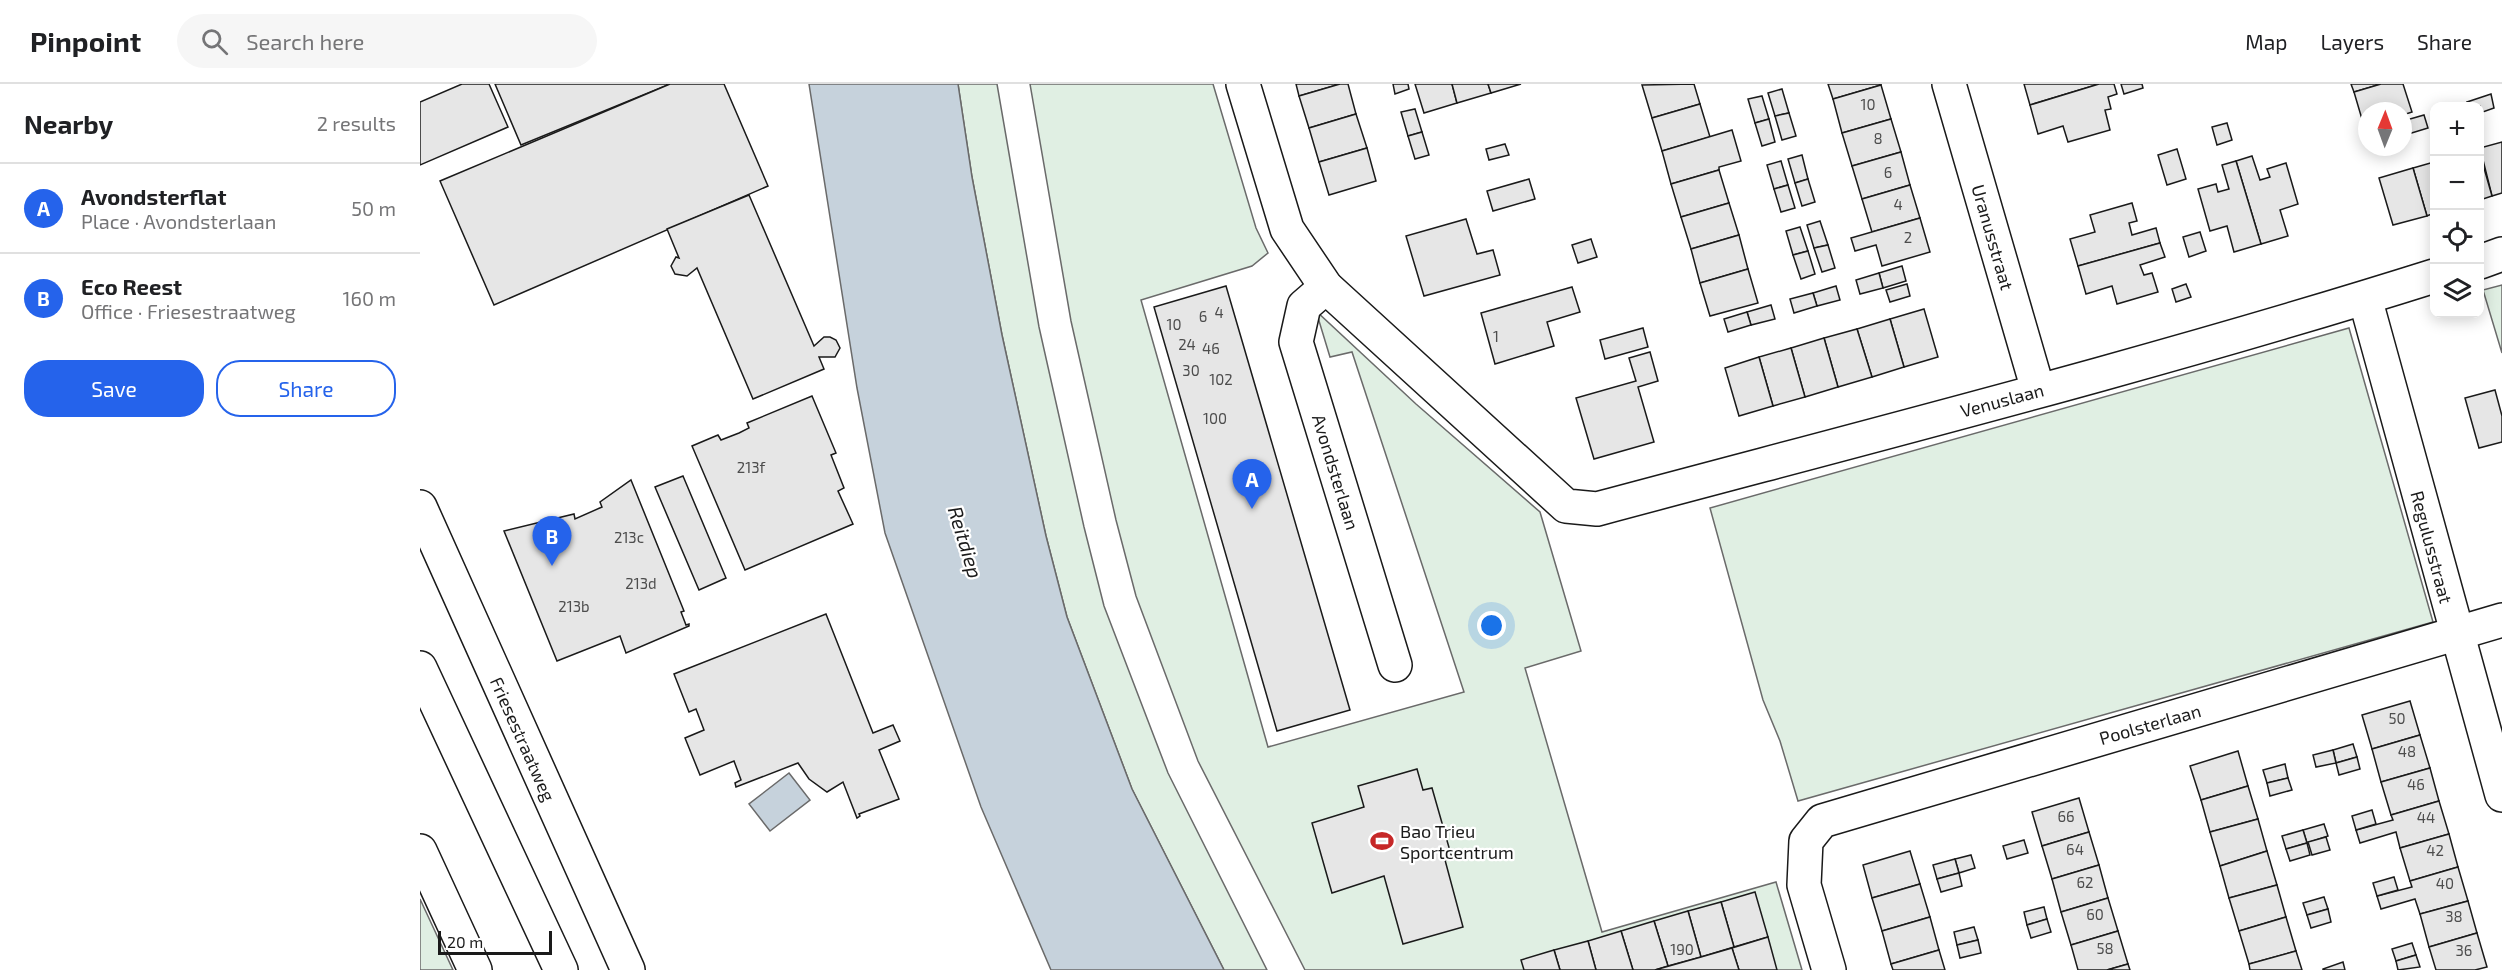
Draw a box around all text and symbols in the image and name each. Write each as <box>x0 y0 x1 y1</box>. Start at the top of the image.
search box <box>177 14 597 68</box>
text: Pinpoint <box>30 24 141 58</box>
icon: search <box>198 25 231 58</box>
text: Search here <box>246 28 364 54</box>
text: Map <box>2245 29 2287 54</box>
text: Layers <box>2320 29 2384 54</box>
text: Share <box>2417 29 2472 54</box>
house number: 10 <box>1860 95 1876 113</box>
north arrow <box>2358 102 2412 156</box>
map controls <box>2430 102 2484 318</box>
button: + <box>2430 102 2484 156</box>
text: Nearby <box>24 108 113 139</box>
text: 2 results <box>317 111 396 135</box>
house number: 8 <box>1873 129 1883 147</box>
button: − <box>2430 156 2484 210</box>
house number: 6 <box>1884 163 1892 181</box>
street label: Uranusstraat <box>1967 182 2019 292</box>
text: Avondsterflat <box>81 183 226 209</box>
house number: 4 <box>1893 195 1903 213</box>
text: A <box>37 196 50 220</box>
text: 50 m <box>351 196 396 220</box>
text: Place · Avondsterlaan <box>81 209 276 233</box>
button: locate <box>2430 210 2484 264</box>
house number: 2 <box>1904 228 1912 246</box>
button: layers <box>2430 264 2484 318</box>
text: Eco Reest <box>81 273 182 299</box>
text: B <box>37 286 50 310</box>
text: 160 m <box>343 286 396 310</box>
text: Office · Friesestraatweg <box>81 299 296 323</box>
house number: 4 <box>1214 303 1224 321</box>
house number: 6 <box>1199 307 1207 325</box>
house number: 10 <box>1166 315 1182 333</box>
house number: 1 <box>1493 327 1499 345</box>
house number: 24 <box>1178 335 1196 353</box>
house number: 46 <box>1202 339 1220 357</box>
button: Save <box>24 360 204 417</box>
button: Share <box>216 360 396 417</box>
house number: 30 <box>1182 361 1200 379</box>
house number: 102 <box>1209 370 1233 388</box>
street label: Venuslaan <box>1958 378 2046 422</box>
house number: 100 <box>1203 409 1227 427</box>
street label: Avondsterlaan <box>1308 412 1364 532</box>
house number: 213f <box>737 458 766 476</box>
pin: A <box>1232 460 1272 509</box>
street label: Regulusstraat <box>2406 488 2458 606</box>
water label: Reitdiep <box>944 503 988 581</box>
pin: B <box>532 516 572 566</box>
house number: 213c <box>614 528 644 546</box>
house number: 213d <box>625 574 657 592</box>
house number: 213b <box>558 597 590 615</box>
your location <box>1477 611 1506 640</box>
street label: Friesestraatweg <box>486 673 560 805</box>
street label: Poolsterlaan <box>2097 699 2203 749</box>
house number: 50 <box>2388 709 2406 727</box>
house number: 48 <box>2398 742 2416 760</box>
house number: 46 <box>2407 775 2425 793</box>
house number: 66 <box>2057 807 2075 825</box>
house number: 44 <box>2417 808 2435 826</box>
place label: Bao Trieu Sportcentrum <box>1400 820 1514 863</box>
sports icon: Bao Trieu Sportcentrum <box>1369 828 1395 854</box>
house number: 64 <box>2066 840 2084 858</box>
house number: 42 <box>2426 841 2444 859</box>
house number: 62 <box>2076 873 2094 891</box>
house number: 40 <box>2436 874 2454 892</box>
house number: 60 <box>2086 905 2104 923</box>
house number: 38 <box>2445 907 2463 925</box>
scale bar <box>438 928 552 956</box>
text: 20 m <box>447 932 483 951</box>
house number: 58 <box>2096 939 2114 957</box>
house number: 190 <box>1670 940 1694 958</box>
house number: 36 <box>2456 941 2472 959</box>

